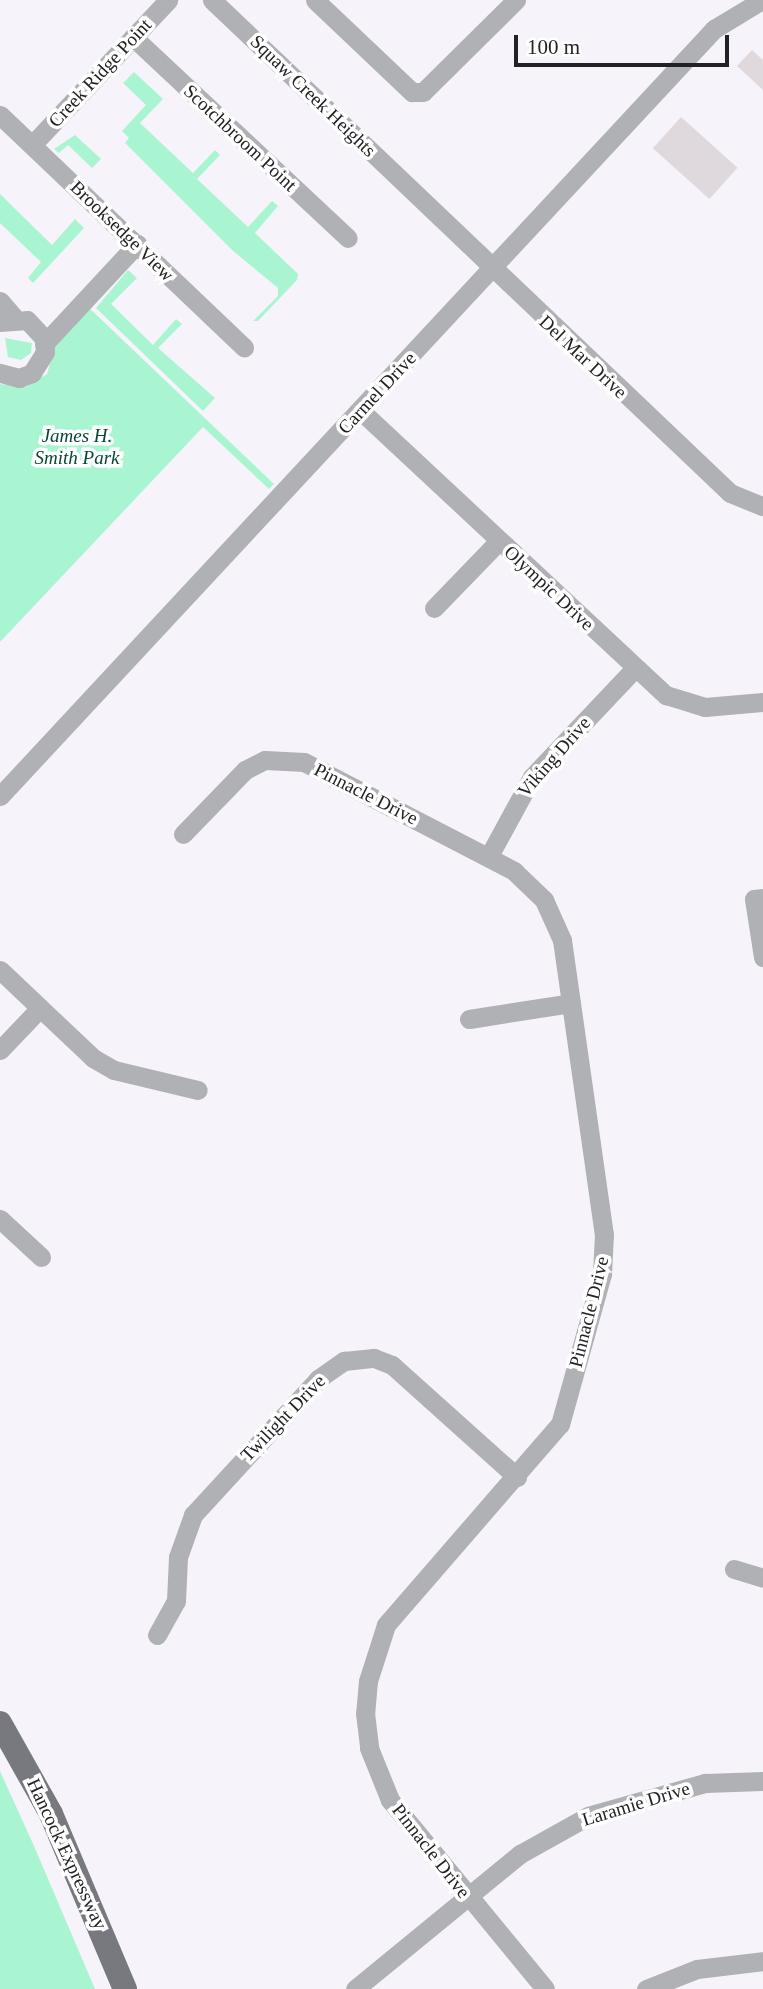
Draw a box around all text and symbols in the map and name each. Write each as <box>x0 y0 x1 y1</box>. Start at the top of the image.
street label: Creek Ridge Point <box>44 14 156 132</box>
scale bar <box>518 21 733 65</box>
street label: Squaw Creek Heights <box>245 30 381 162</box>
text: 100 m <box>527 35 580 59</box>
street label: Scotchbroom Point <box>179 80 301 196</box>
street label: Brooksedge View <box>65 176 179 286</box>
street label: Del Mar Drive <box>534 311 632 403</box>
street label: Carmel Drive <box>333 347 421 439</box>
park label: James H. Smith Park <box>35 425 119 469</box>
street label: Olympic Drive <box>499 541 599 635</box>
street label: Viking Drive <box>513 712 595 802</box>
street label: Pinnacle Drive <box>310 758 422 830</box>
street label: Pinnacle Drive <box>564 1254 614 1370</box>
street label: Twilight Drive <box>236 1370 330 1466</box>
street label: Hancock Expressway <box>22 1775 112 1933</box>
street label: Laramie Drive <box>579 1777 693 1831</box>
street label: Pinnacle Drive <box>387 1799 475 1903</box>

